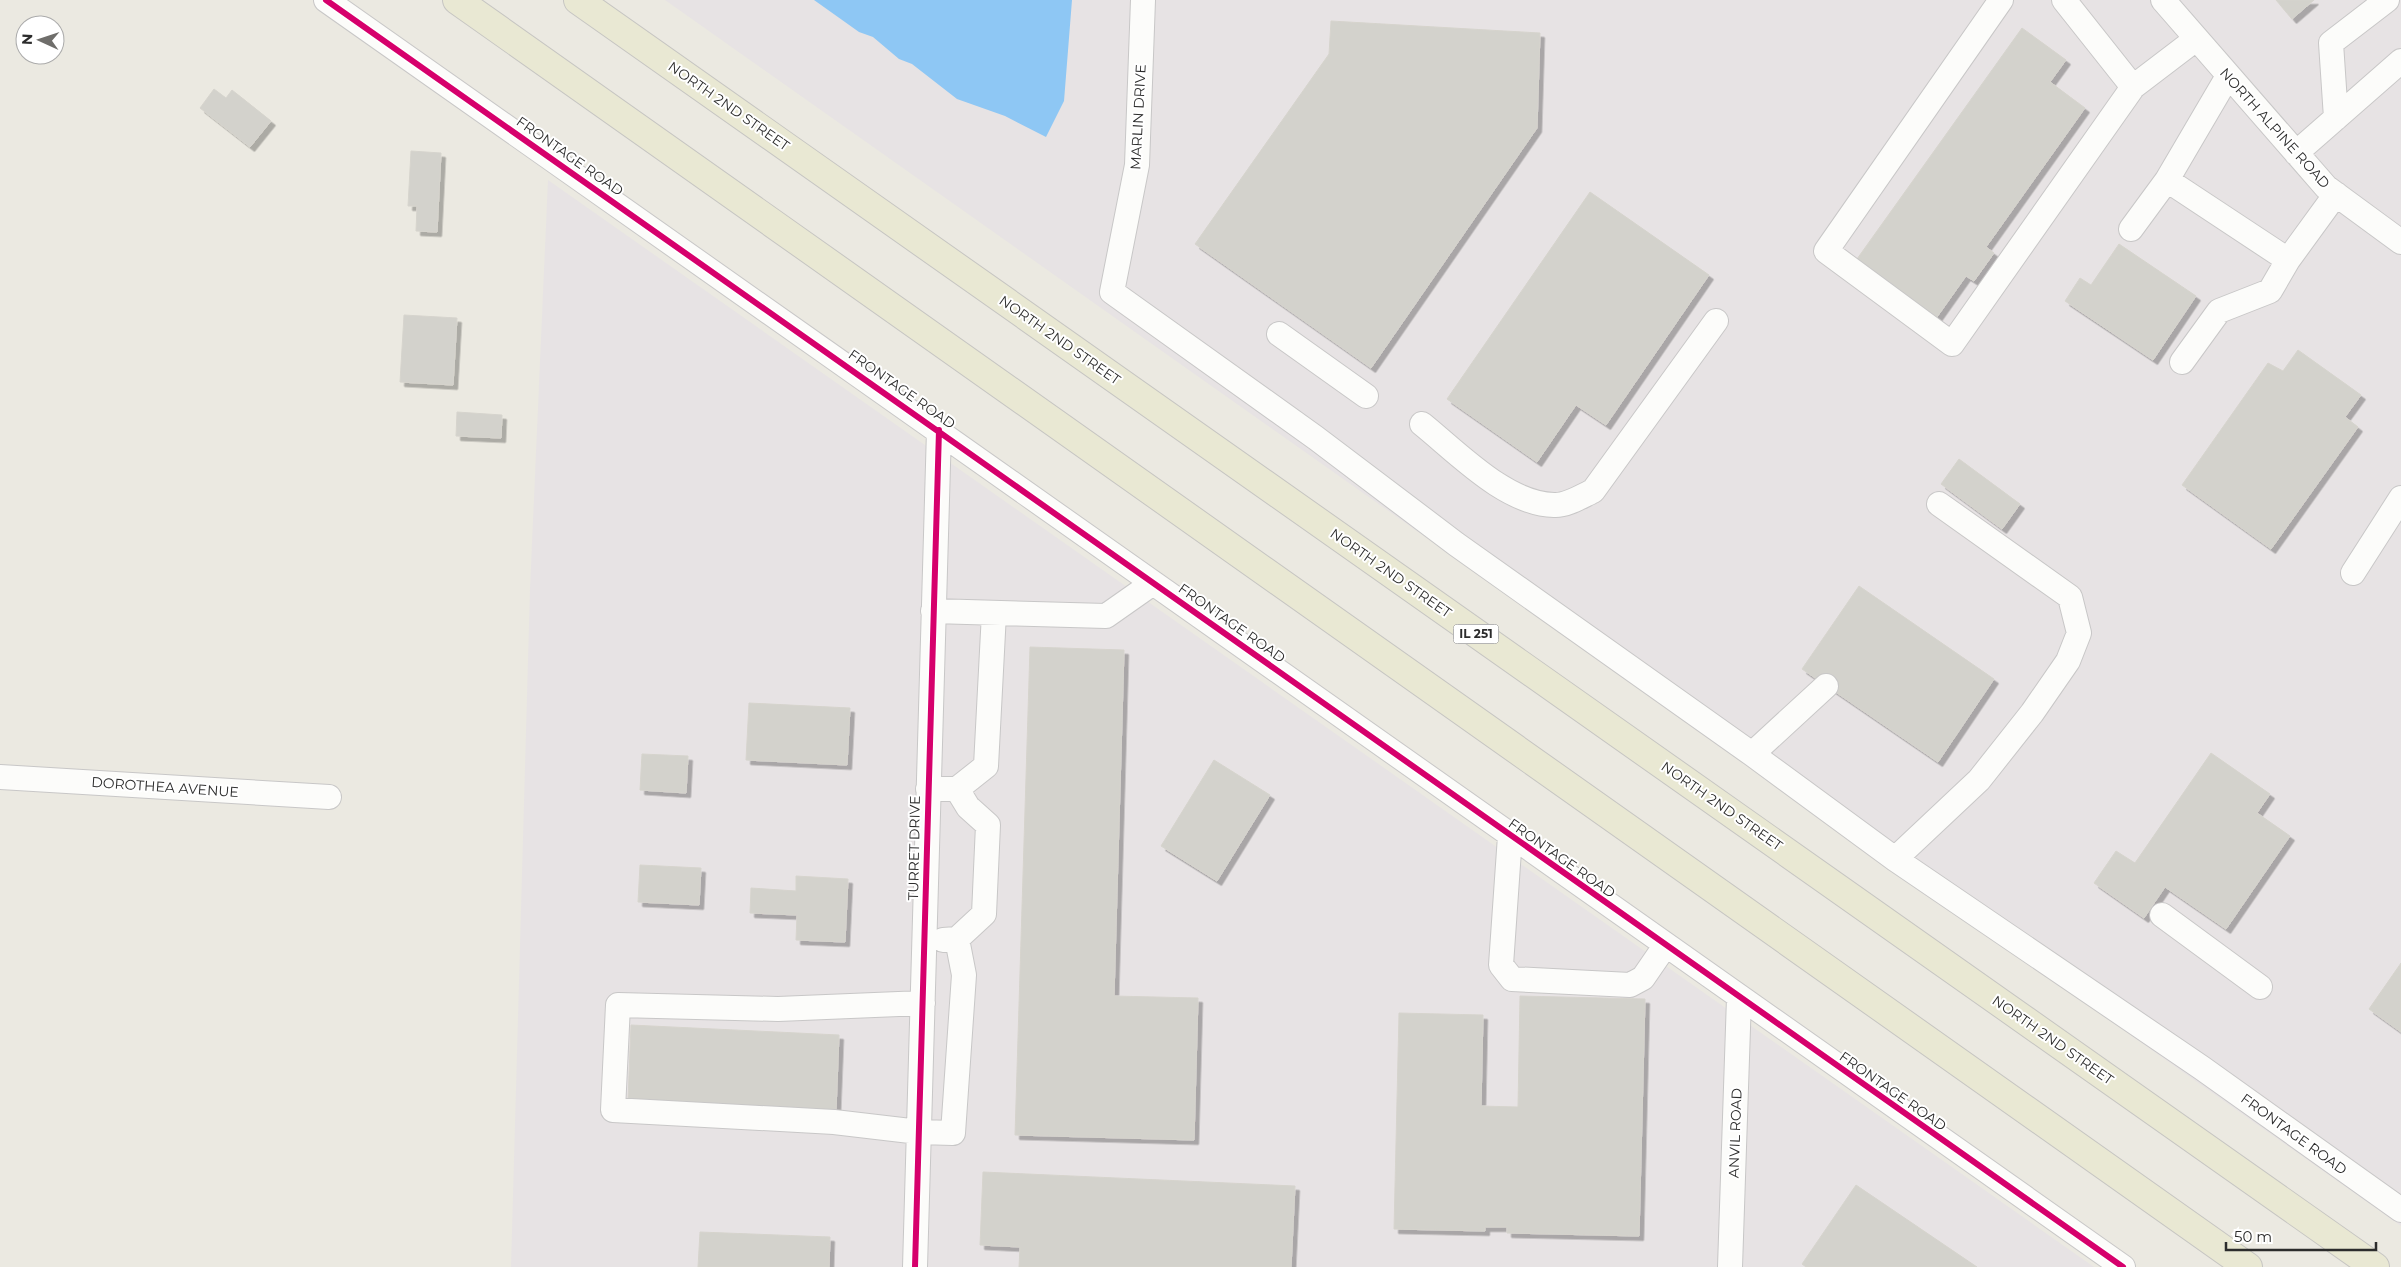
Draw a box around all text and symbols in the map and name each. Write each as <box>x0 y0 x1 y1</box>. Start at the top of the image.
north arrow <box>15 15 65 65</box>
text: N <box>18 33 36 45</box>
street label: NORTH 2ND STREET <box>665 57 793 155</box>
street label: MARLIN DRIVE <box>1126 64 1150 170</box>
street label: NORTH ALPINE ROAD <box>2216 64 2334 192</box>
street label: FRONTAGE ROAD <box>513 112 627 200</box>
street label: NORTH 2ND STREET <box>996 291 1124 389</box>
street label: FRONTAGE ROAD <box>845 345 959 433</box>
street label: NORTH 2ND STREET <box>1327 524 1455 622</box>
street label: FRONTAGE ROAD <box>1175 579 1289 667</box>
road number: IL 251 <box>1454 624 1498 644</box>
street label: NORTH 2ND STREET <box>1658 757 1786 855</box>
street label: DOROTHEA AVENUE <box>91 773 239 801</box>
street label: TURRET DRIVE <box>904 795 924 901</box>
street label: FRONTAGE ROAD <box>1505 814 1619 902</box>
street label: NORTH 2ND STREET <box>1989 991 2117 1089</box>
street label: FRONTAGE ROAD <box>1836 1047 1950 1135</box>
street label: ANVIL ROAD <box>1724 1088 1746 1178</box>
street label: FRONTAGE ROAD <box>2237 1089 2351 1179</box>
scale bar <box>2226 1220 2376 1252</box>
text: 50 m <box>2234 1227 2272 1246</box>

